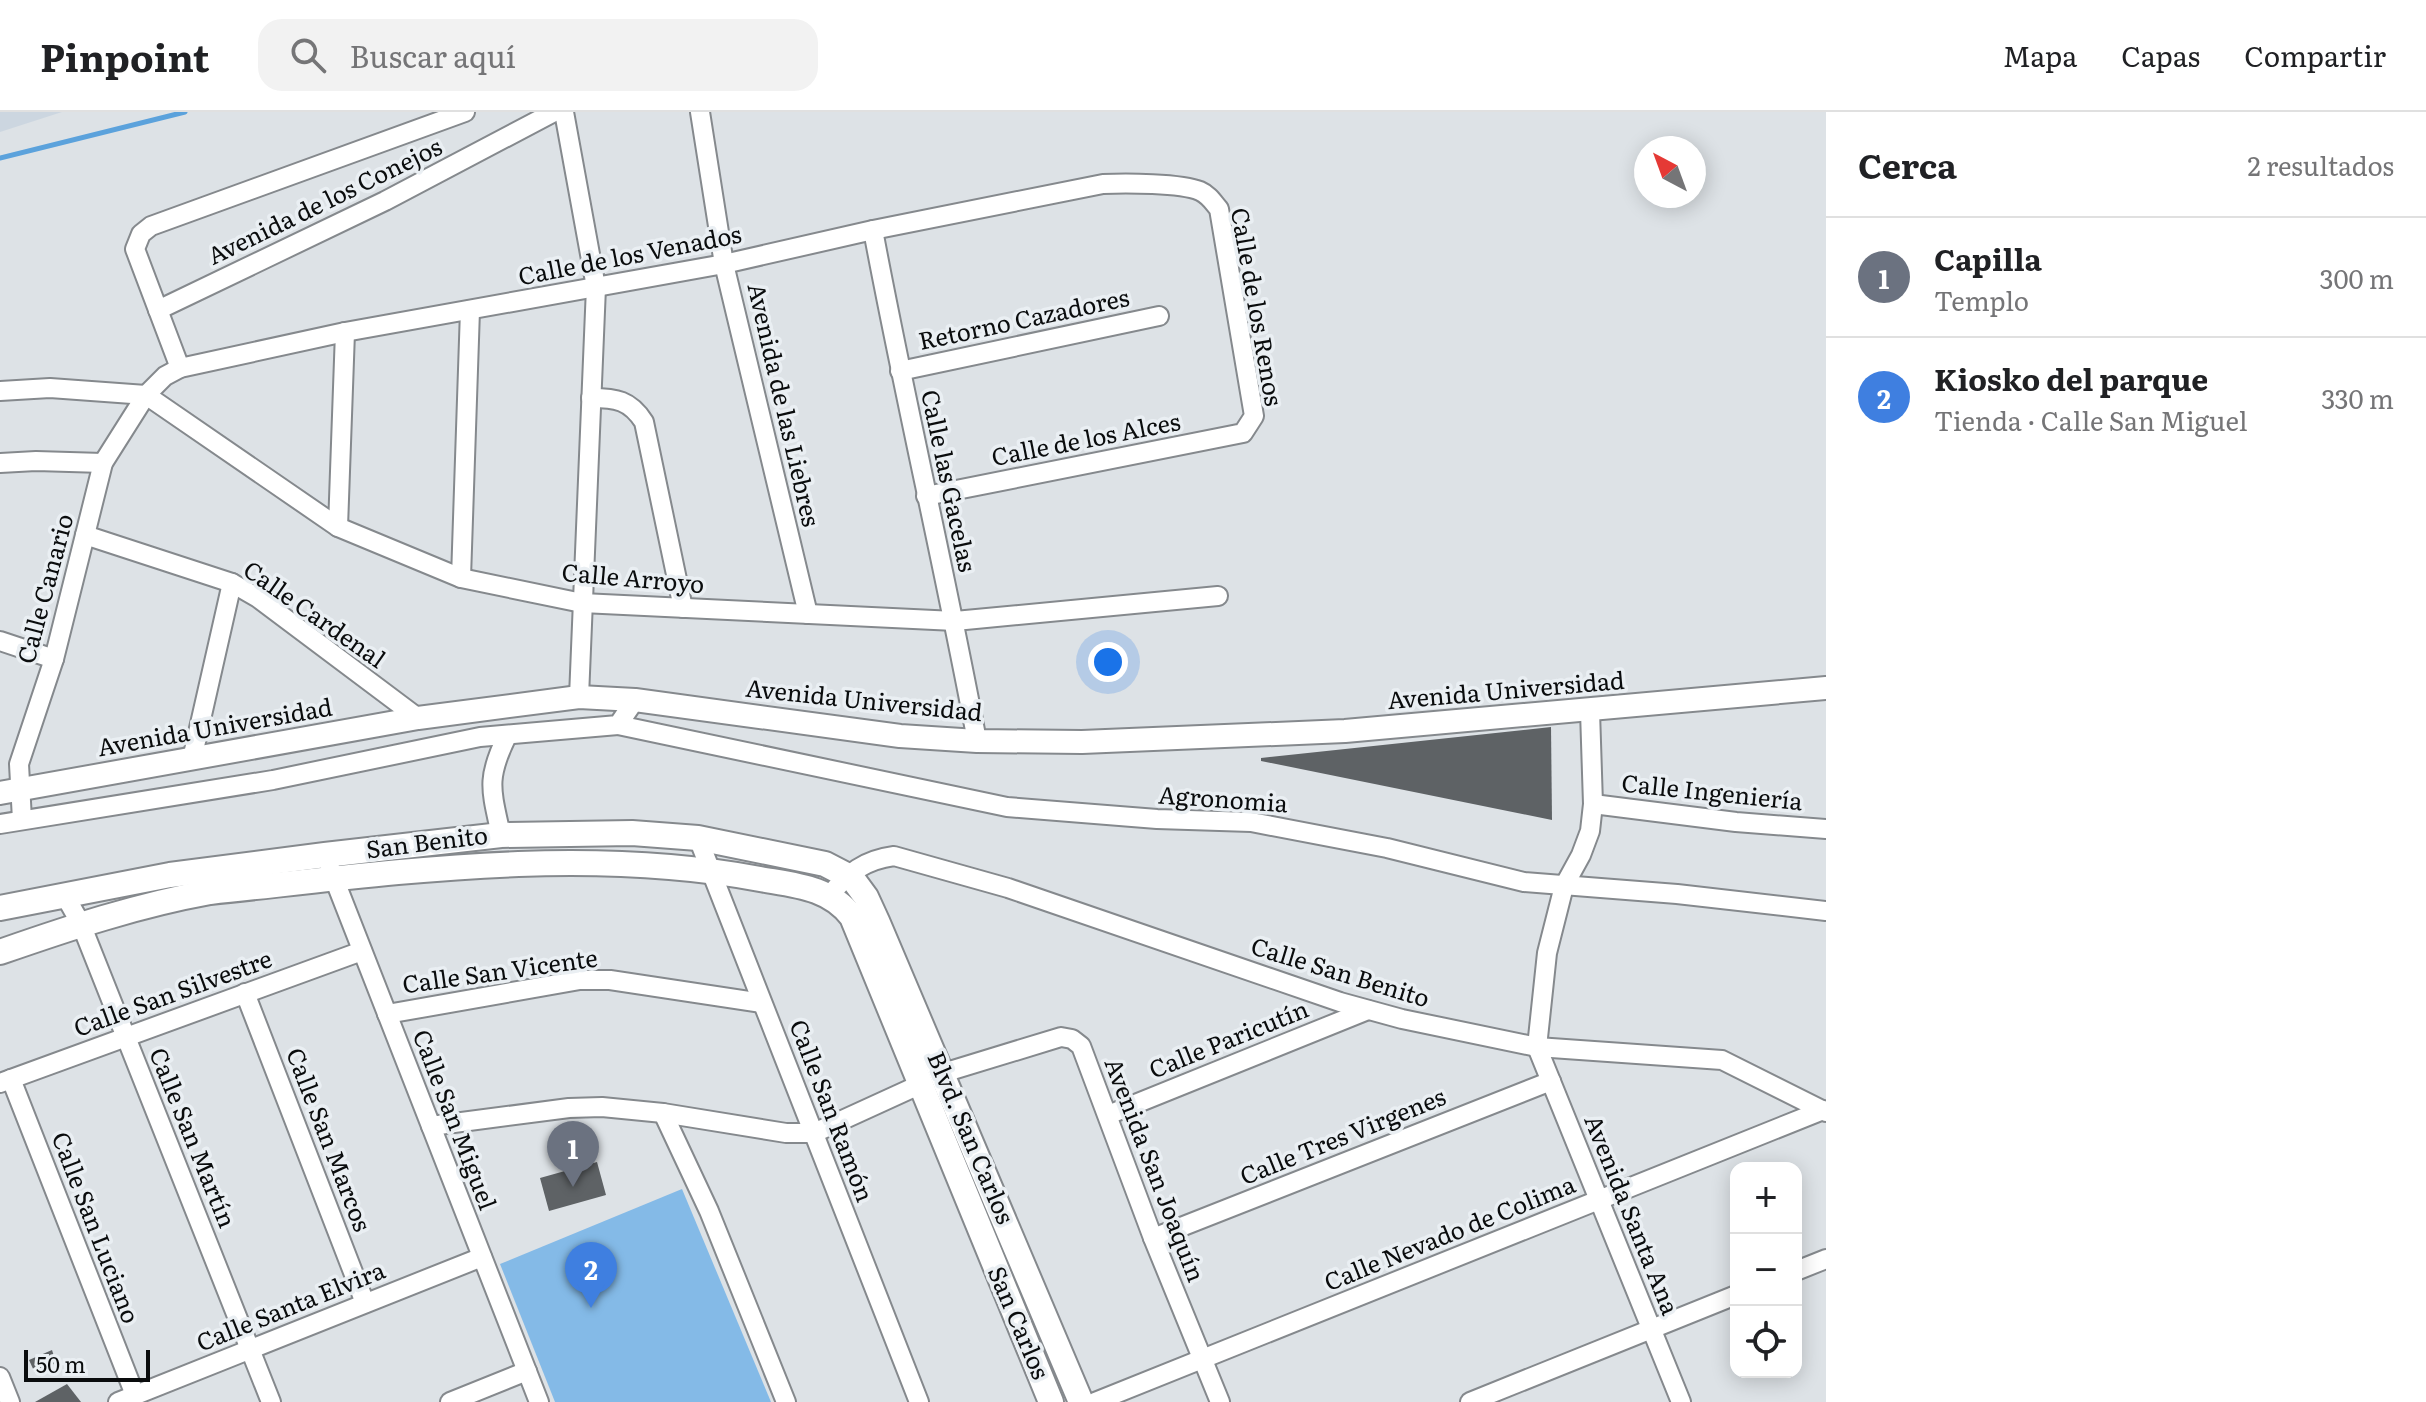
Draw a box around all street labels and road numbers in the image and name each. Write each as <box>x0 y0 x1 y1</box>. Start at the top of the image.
street label: Avenida de los Conejos <box>201 128 447 272</box>
street label: Calle de los Renos <box>1224 205 1293 409</box>
street label: Calle de los Venados <box>515 215 744 292</box>
street label: Retorno Cazadores <box>915 278 1132 357</box>
street label: Avenida de las Liebres <box>740 279 831 530</box>
street label: Calle las Gacelas <box>914 386 987 575</box>
street label: Calle de los Alces <box>988 402 1183 473</box>
street label: Calle Canario <box>7 510 80 667</box>
street label: Calle Cardenal <box>237 551 394 675</box>
street label: Calle Arroyo <box>560 553 706 600</box>
street label: Avenida Universidad <box>1386 661 1626 716</box>
street label: Avenida Universidad <box>744 669 985 728</box>
street label: Avenida Universidad <box>94 688 335 763</box>
street label: Calle Ingeniería <box>1620 764 1805 817</box>
street label: Agronomia <box>1157 776 1289 819</box>
street label: San Benito <box>364 816 490 865</box>
street label: Calle San Benito <box>1247 927 1434 1014</box>
street label: Calle San Vicente <box>400 939 599 1001</box>
street label: Calle San Silvestre <box>68 940 276 1044</box>
street label: Calle Paricutín <box>1143 990 1313 1086</box>
street label: Calle San Ramón <box>782 1014 884 1206</box>
street label: Calle San Miguel <box>406 1024 507 1214</box>
street label: Calle San Martín <box>142 1042 246 1232</box>
street label: Calle San Marcos <box>279 1042 381 1236</box>
street label: Blvd. San Carlos <box>920 1045 1024 1229</box>
street label: Avenida San Joaquín <box>1097 1052 1215 1286</box>
street label: Calle Tres Virgenes <box>1234 1077 1450 1192</box>
street label: Avenida Santa Ana <box>1577 1109 1689 1319</box>
street label: Calle San Luciano <box>45 1126 150 1328</box>
street label: Calle Nevado de Colima <box>1318 1165 1580 1298</box>
street label: Calle Santa Elvira <box>190 1251 390 1358</box>
street label: San Carlos <box>981 1260 1060 1384</box>

